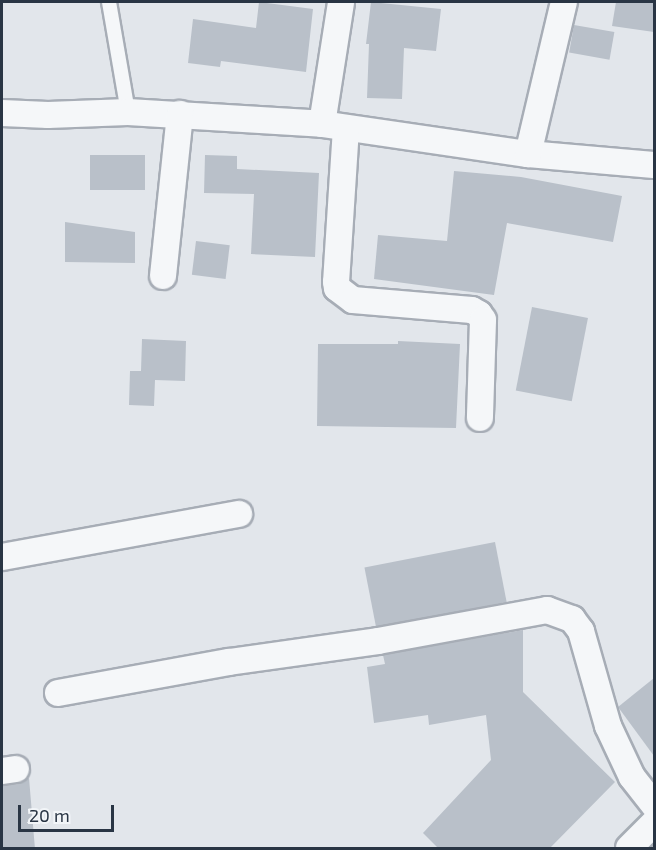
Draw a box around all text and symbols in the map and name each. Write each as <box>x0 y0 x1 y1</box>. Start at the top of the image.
scale bar <box>21 793 117 831</box>
text: 20 m <box>29 804 70 826</box>

